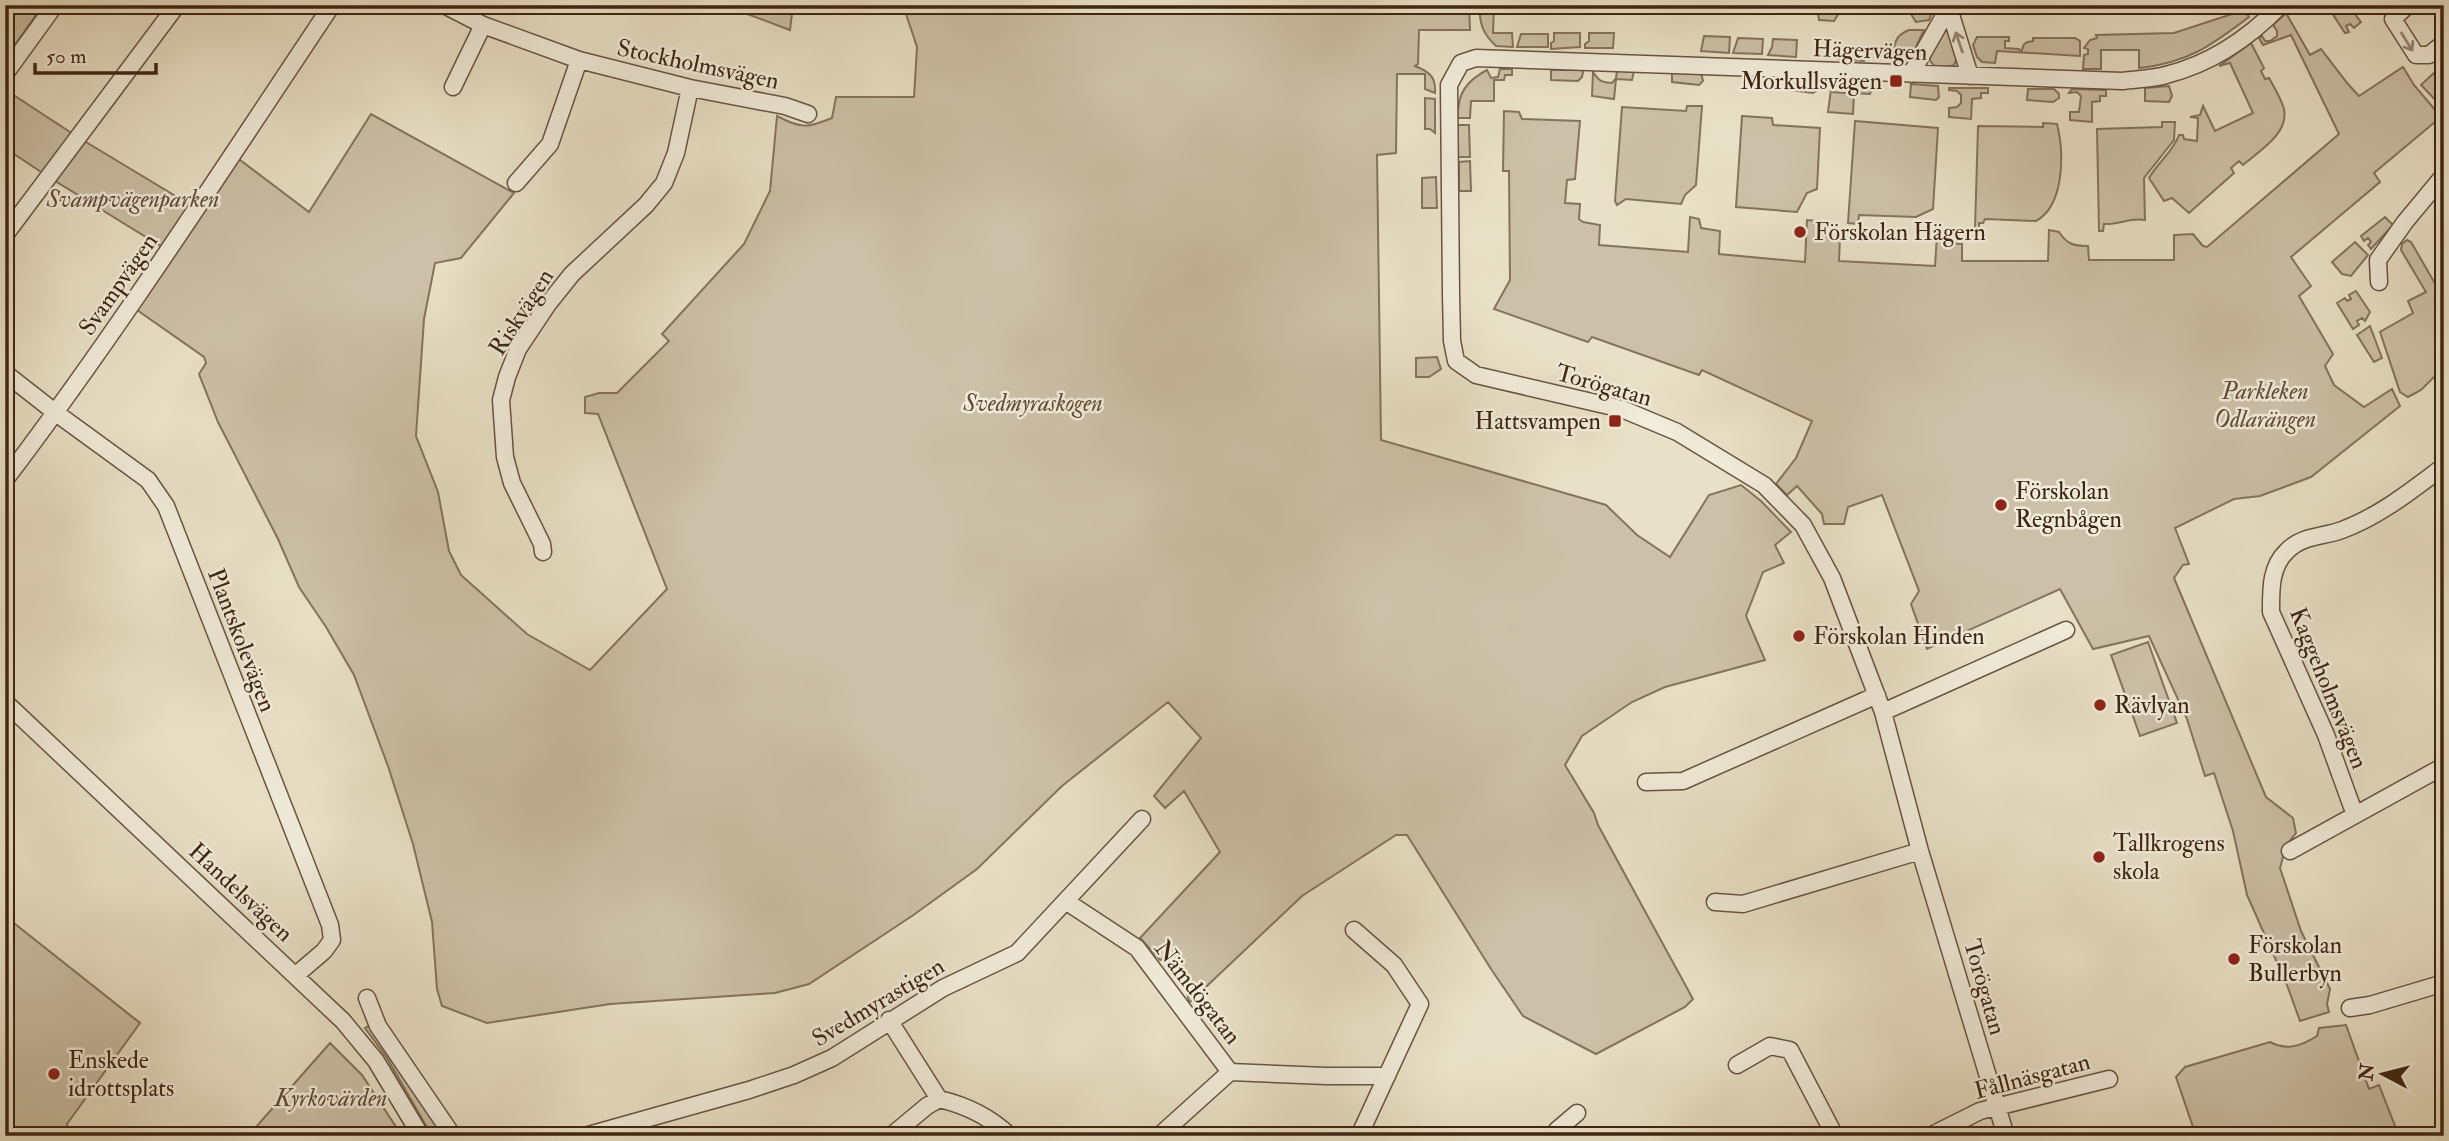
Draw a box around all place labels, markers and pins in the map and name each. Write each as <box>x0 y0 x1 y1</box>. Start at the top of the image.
place label: Morkullsvägen <box>1740 66 1882 97</box>
marker: Morkullsvägen <box>1888 73 1904 89</box>
place label: Förskolan Hägern <box>1814 217 1986 248</box>
marker: Förskolan Hägern <box>1792 224 1808 240</box>
place label: Hattsvampen <box>1474 406 1601 437</box>
marker: Hattsvampen <box>1607 413 1623 429</box>
place label: Förskolan Regnbågen <box>2015 476 2122 535</box>
marker: Förskolan Regnbågen <box>1993 497 2009 513</box>
place label: Förskolan Hinden <box>1813 621 1985 652</box>
marker: Förskolan Hinden <box>1791 628 1807 644</box>
place label: Rävlyan <box>2114 690 2190 721</box>
marker: Rävlyan <box>2092 697 2108 713</box>
place label: Tallkrogens skola <box>2113 828 2225 887</box>
marker: Tallkrogens skola <box>2091 849 2107 865</box>
place label: Förskolan Bullerbyn <box>2248 930 2342 989</box>
marker: Förskolan Bullerbyn <box>2226 951 2242 967</box>
place label: Enskede idrottsplats <box>68 1045 174 1104</box>
marker: Enskede idrottsplats <box>46 1066 62 1082</box>

